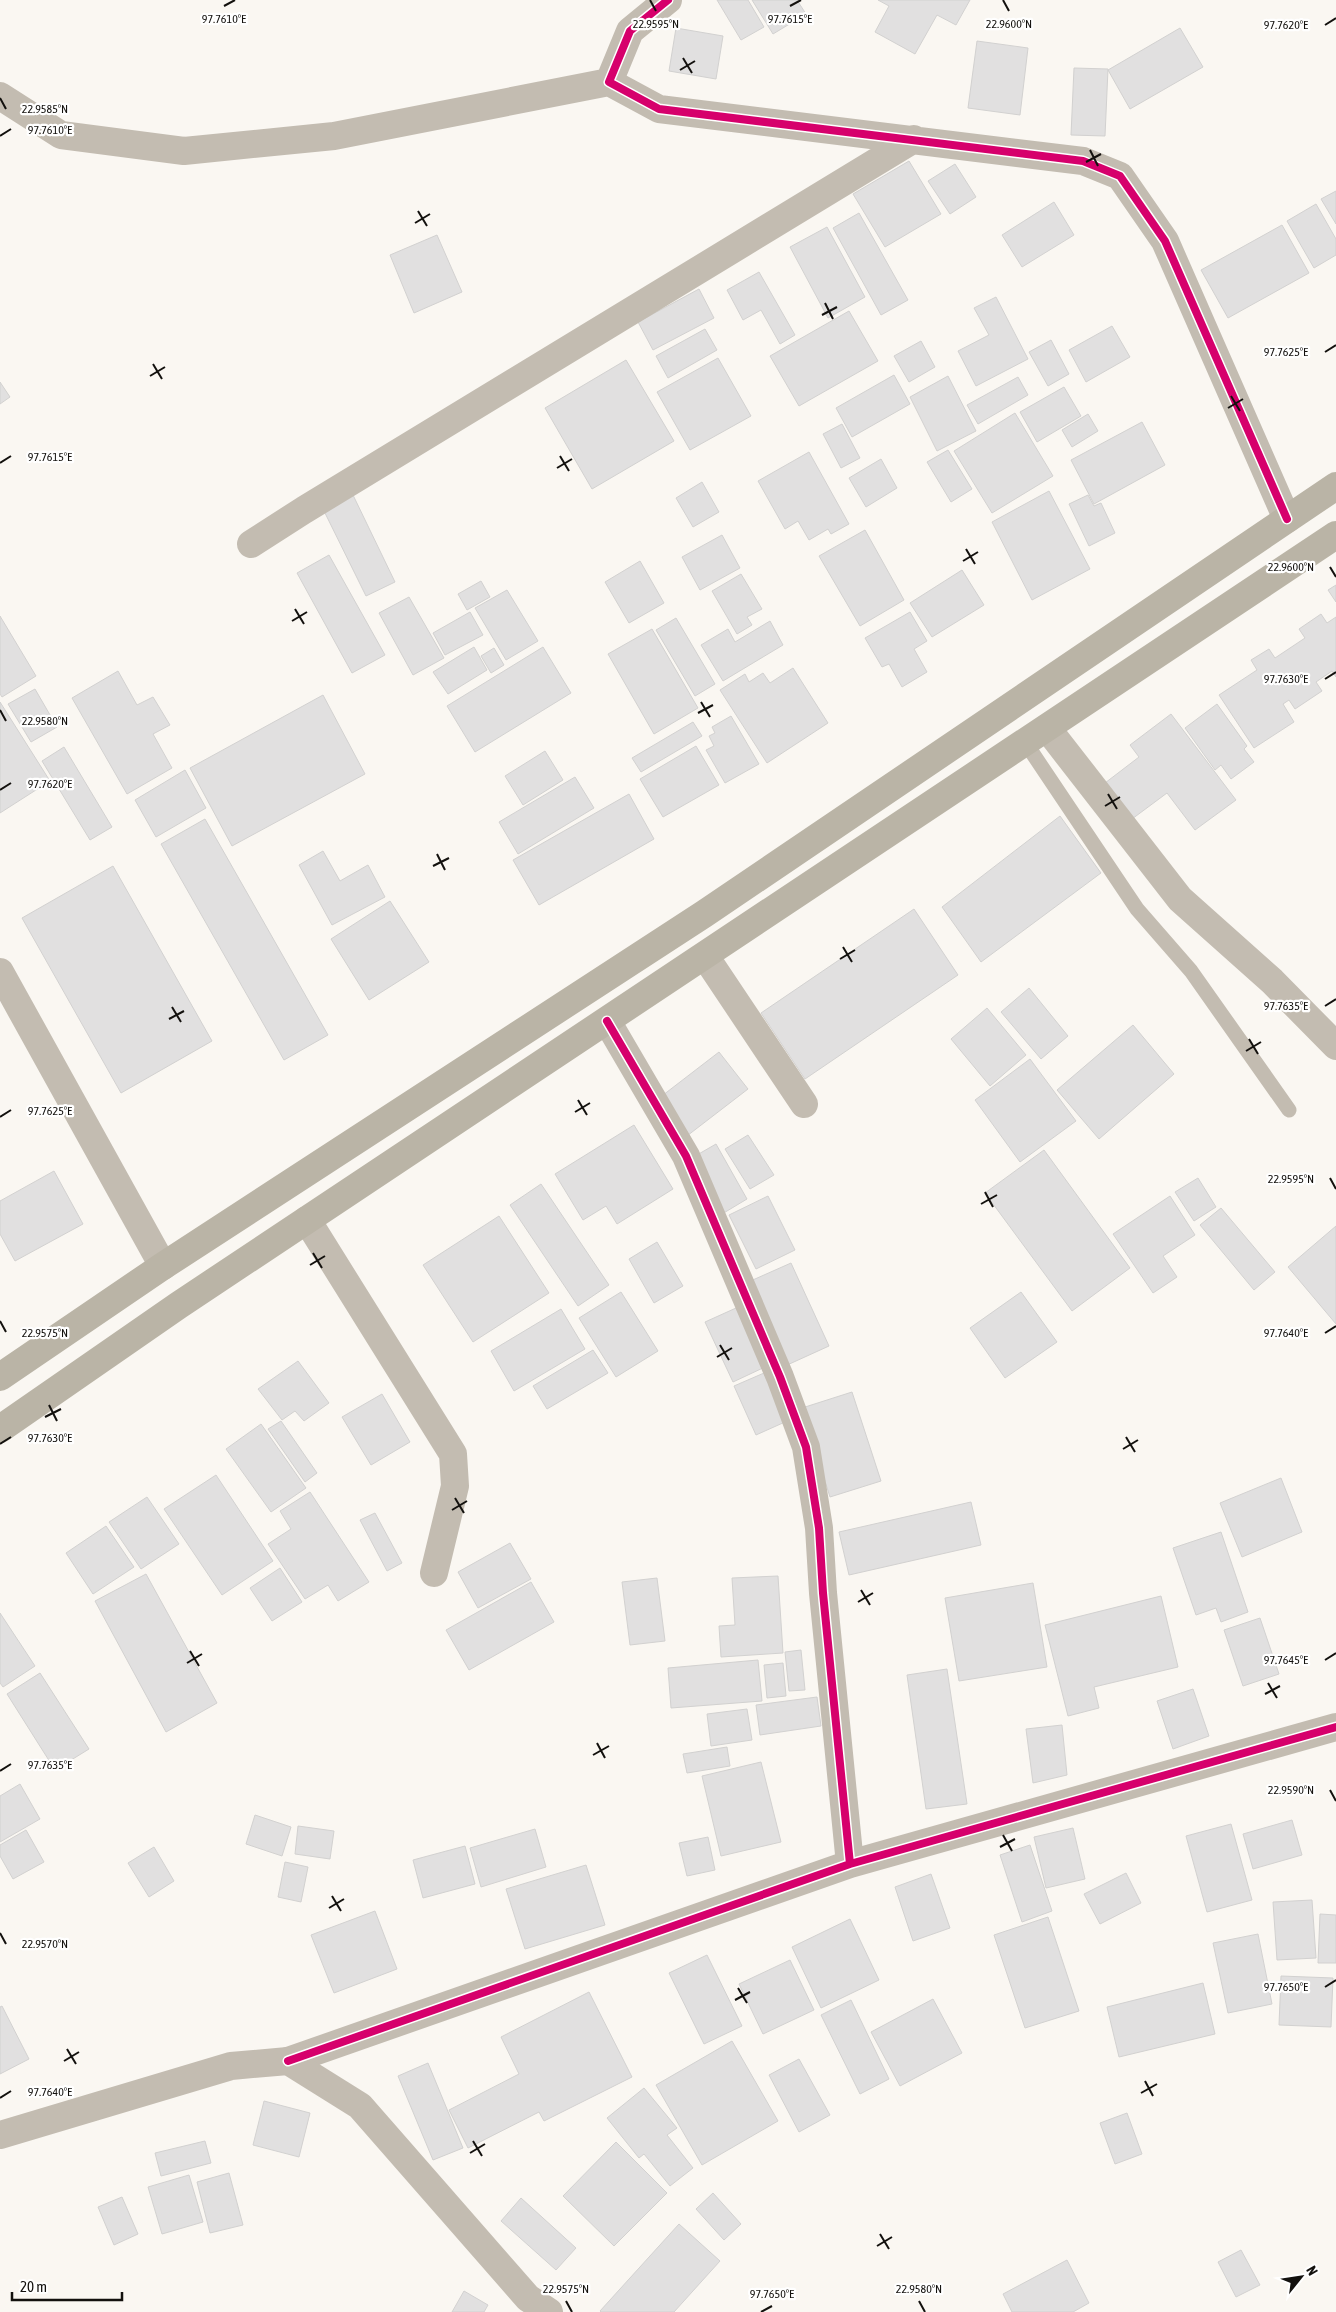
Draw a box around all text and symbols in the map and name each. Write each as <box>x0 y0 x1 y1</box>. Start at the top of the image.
text: 97.7610°E <box>202 12 246 26</box>
text: 97.7615°E <box>768 12 812 26</box>
text: 22.9595°N <box>633 17 679 31</box>
text: 22.9600°N <box>986 17 1032 31</box>
text: 97.7620°E <box>1264 18 1308 32</box>
text: 22.9585°N <box>22 102 68 116</box>
text: 97.7610°E <box>28 123 72 137</box>
text: 97.7625°E <box>1264 345 1308 359</box>
text: 97.7615°E <box>28 450 72 464</box>
text: 22.9600°N <box>1268 560 1314 574</box>
text: 97.7630°E <box>1264 672 1308 686</box>
text: 22.9580°N <box>22 714 68 728</box>
text: 97.7620°E <box>28 777 72 791</box>
text: 97.7635°E <box>1264 999 1308 1013</box>
text: 97.7625°E <box>28 1104 72 1118</box>
text: 22.9595°N <box>1268 1172 1314 1186</box>
text: 22.9575°N <box>22 1326 68 1340</box>
text: 97.7640°E <box>1264 1326 1308 1340</box>
text: 97.7630°E <box>28 1431 72 1445</box>
text: 97.7645°E <box>1264 1653 1308 1667</box>
text: 97.7635°E <box>28 1758 72 1772</box>
text: 22.9590°N <box>1268 1783 1314 1797</box>
text: 22.9570°N <box>22 1937 68 1951</box>
text: 97.7650°E <box>1264 1980 1308 1994</box>
text: 97.7640°E <box>28 2085 72 2099</box>
north arrow <box>1276 2252 1326 2302</box>
text: N <box>1303 2263 1321 2278</box>
scale bar <box>12 2270 122 2302</box>
text: 20 m <box>20 2278 47 2295</box>
text: 22.9575°N <box>543 2282 589 2296</box>
text: 22.9580°N <box>896 2282 942 2296</box>
text: 97.7650°E <box>750 2287 794 2301</box>

